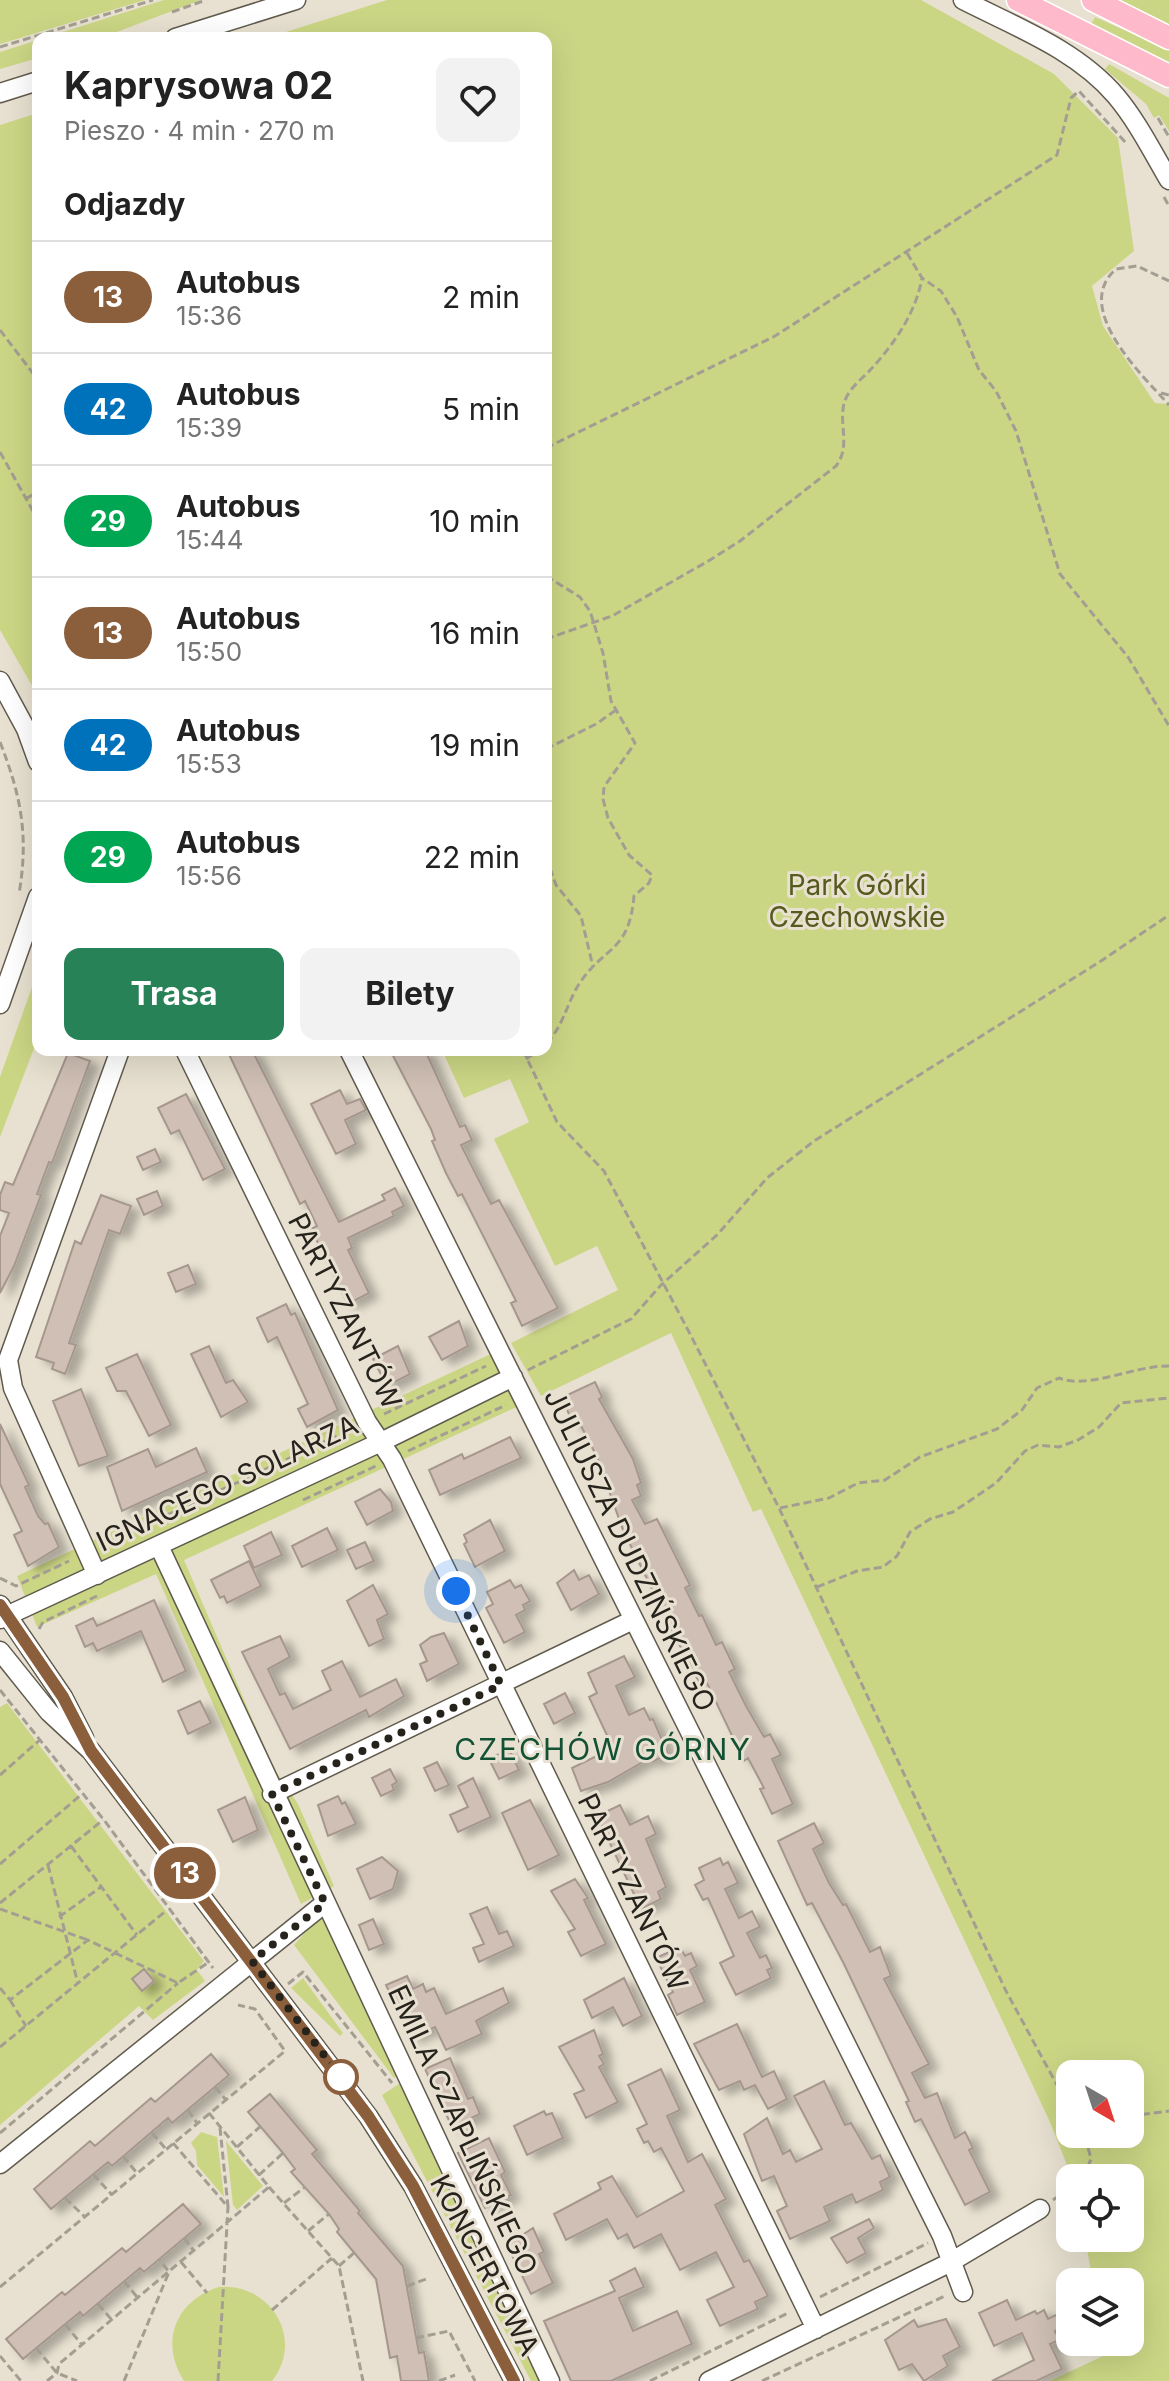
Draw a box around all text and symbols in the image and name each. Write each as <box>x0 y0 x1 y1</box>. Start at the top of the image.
button: heart <box>436 58 520 142</box>
text: Kaprysowa 02 <box>64 62 333 108</box>
text: Pieszo · 4 min · 270 m <box>64 115 335 146</box>
text: Odjazdy <box>64 186 185 222</box>
text: Autobus <box>176 264 301 300</box>
text: 2 min <box>442 279 520 315</box>
text: 13 <box>93 280 123 314</box>
text: 15:36 <box>176 300 242 331</box>
text: Autobus <box>176 376 301 412</box>
text: 5 min <box>442 391 520 427</box>
text: 42 <box>90 392 126 426</box>
text: 15:39 <box>176 412 242 443</box>
text: Autobus <box>176 488 301 524</box>
text: 10 min <box>429 503 520 539</box>
text: 29 <box>90 504 126 538</box>
text: 15:44 <box>176 524 243 555</box>
text: Autobus <box>176 600 301 636</box>
text: 16 min <box>429 615 520 651</box>
text: 13 <box>93 616 123 650</box>
text: 15:50 <box>176 636 242 667</box>
text: Autobus <box>176 712 301 748</box>
text: 19 min <box>429 727 520 763</box>
text: 42 <box>90 728 126 762</box>
text: 15:53 <box>176 748 242 779</box>
text: Autobus <box>176 824 301 860</box>
text: 22 min <box>424 839 520 875</box>
text: 29 <box>90 840 126 874</box>
text: 15:56 <box>176 860 242 891</box>
park label: Park Górki Czechowskie <box>769 868 945 934</box>
button: Trasa <box>64 948 284 1040</box>
button: Bilety <box>300 948 520 1040</box>
street label: PARTYZANTÓW <box>281 1207 409 1415</box>
street label: JULIUSZA DUDZIŃSKIEGO <box>537 1383 724 1717</box>
street label: IGNACEGO SOLARZA <box>91 1407 363 1559</box>
your location <box>436 1571 476 1611</box>
district label: CZECHÓW GÓRNY <box>454 1731 752 1767</box>
street label: PARTYZANTÓW <box>571 1788 695 1996</box>
line badge: 13 <box>149 1847 221 1899</box>
text: 13 <box>170 1856 200 1890</box>
street label: EMILA CZAPLIŃSKIEGO <box>381 1979 546 2280</box>
unlabelled marker <box>324 2060 358 2094</box>
north arrow <box>1056 2060 1144 2148</box>
map controls <box>1056 2060 1144 2356</box>
button: locate <box>1056 2164 1144 2252</box>
street label: KONCERTOWA <box>423 2169 547 2361</box>
button: layers <box>1056 2268 1144 2356</box>

